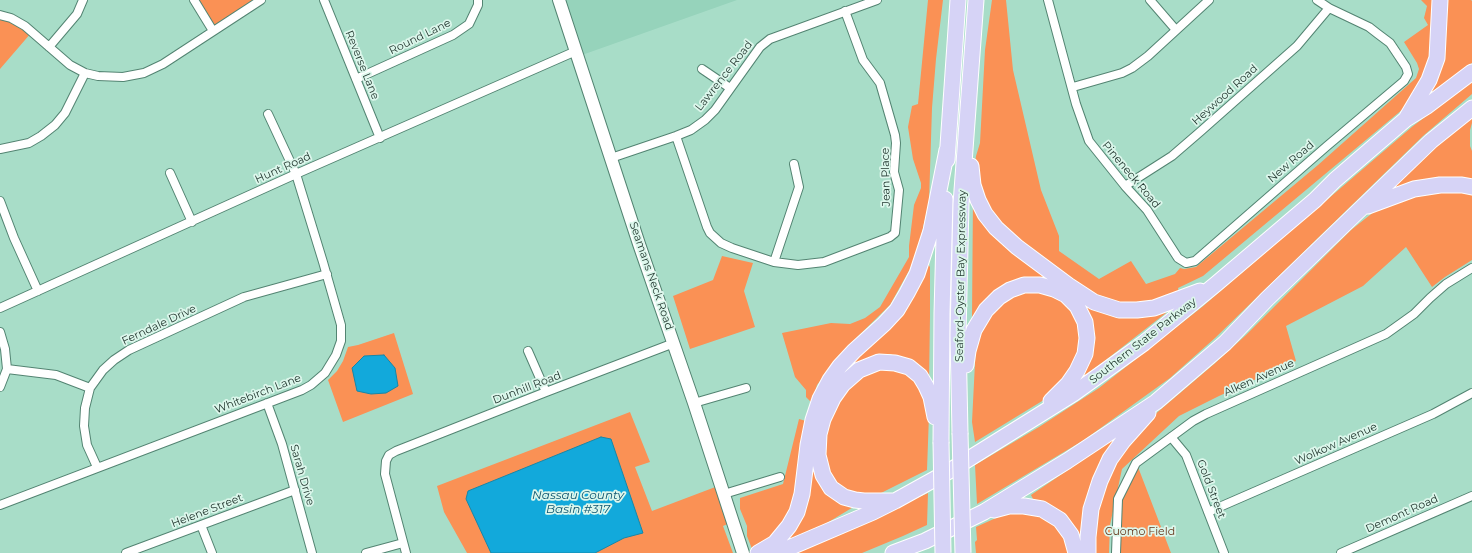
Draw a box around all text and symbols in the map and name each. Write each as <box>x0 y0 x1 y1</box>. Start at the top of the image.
street label: Round Lane <box>387 16 453 58</box>
street label: Reverse Lane <box>342 29 382 101</box>
street label: Lawrence Road <box>693 38 755 114</box>
street label: Heywood Road <box>1189 62 1261 128</box>
street label: New Road <box>1265 138 1317 186</box>
street label: Pineneck Road <box>1099 139 1163 211</box>
street label: Jean Place <box>879 147 893 207</box>
street label: Hunt Road <box>253 150 313 186</box>
street label: Seaford-Oyster Bay Expressway <box>953 190 969 362</box>
street label: Seamans Neck Road <box>626 220 676 332</box>
street label: Southern State Parkway <box>1087 295 1199 387</box>
street label: Ferndale Drive <box>120 302 198 348</box>
street label: Alken Avenue <box>1222 357 1296 399</box>
street label: Dunhill Road <box>491 369 563 407</box>
street label: Whitebirch Lane <box>213 371 303 417</box>
street label: Wolkow Avenue <box>1293 420 1379 468</box>
street label: Sarah Drive <box>287 443 317 507</box>
street label: Gold Street <box>1194 458 1228 520</box>
water label: Nassau County Basin #317 <box>532 488 624 516</box>
street label: Helene Street <box>169 491 245 531</box>
street label: Demont Road <box>1364 492 1440 536</box>
park label: Cuomo Field <box>1105 525 1175 539</box>

